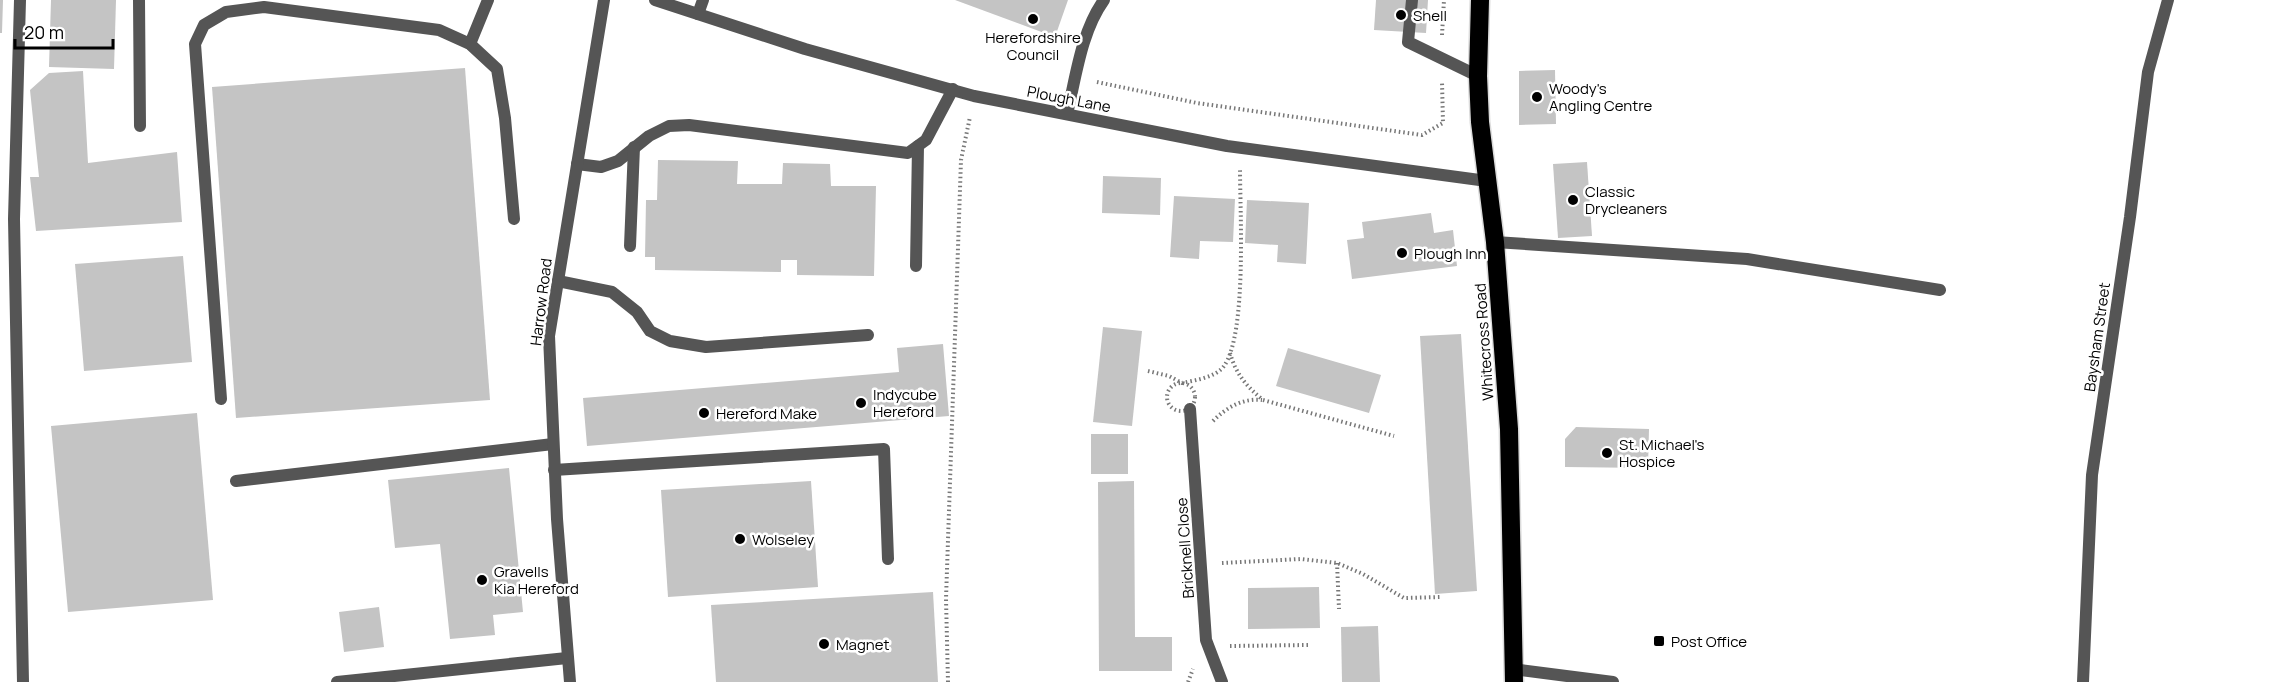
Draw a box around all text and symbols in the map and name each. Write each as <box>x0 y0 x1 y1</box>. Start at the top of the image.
place label: Shell <box>1413 5 1447 26</box>
marker: Shell <box>1394 8 1408 22</box>
scale bar <box>15 12 112 50</box>
marker: Herefordshire Council <box>1026 12 1040 26</box>
text: 20 m <box>24 20 64 44</box>
place label: Herefordshire Council <box>985 27 1081 65</box>
place label: Woody's Angling Centre <box>1549 78 1653 116</box>
street label: Plough Lane <box>1025 81 1113 117</box>
marker: Woody's Angling Centre <box>1530 90 1544 104</box>
place label: Classic Drycleaners <box>1585 181 1667 219</box>
marker: Classic Drycleaners <box>1566 193 1580 207</box>
place label: Plough Inn <box>1414 243 1487 264</box>
marker: Plough Inn <box>1395 246 1409 260</box>
street label: Harrow Road <box>525 257 557 347</box>
street label: Baysham Street <box>2079 281 2115 393</box>
street label: Whitecross Road <box>1469 283 1499 401</box>
place label: Indycube Hereford <box>873 384 937 422</box>
marker: Indycube Hereford <box>854 396 868 410</box>
place label: Hereford Make <box>716 403 817 424</box>
marker: Hereford Make <box>697 406 711 420</box>
place label: St. Michael's Hospice <box>1619 434 1705 472</box>
marker: St. Michael's Hospice <box>1600 446 1614 460</box>
street label: Bricknell Close <box>1171 497 1199 599</box>
place label: Wolseley <box>752 529 814 550</box>
marker: Wolseley <box>733 532 747 546</box>
place label: Gravells Kia Hereford <box>494 561 579 599</box>
marker: Gravells Kia Hereford <box>475 573 489 587</box>
place label: Post Office <box>1671 631 1747 652</box>
place label: Magnet <box>836 634 889 655</box>
marker: Post Office <box>1652 634 1666 648</box>
marker: Magnet <box>817 637 831 651</box>

